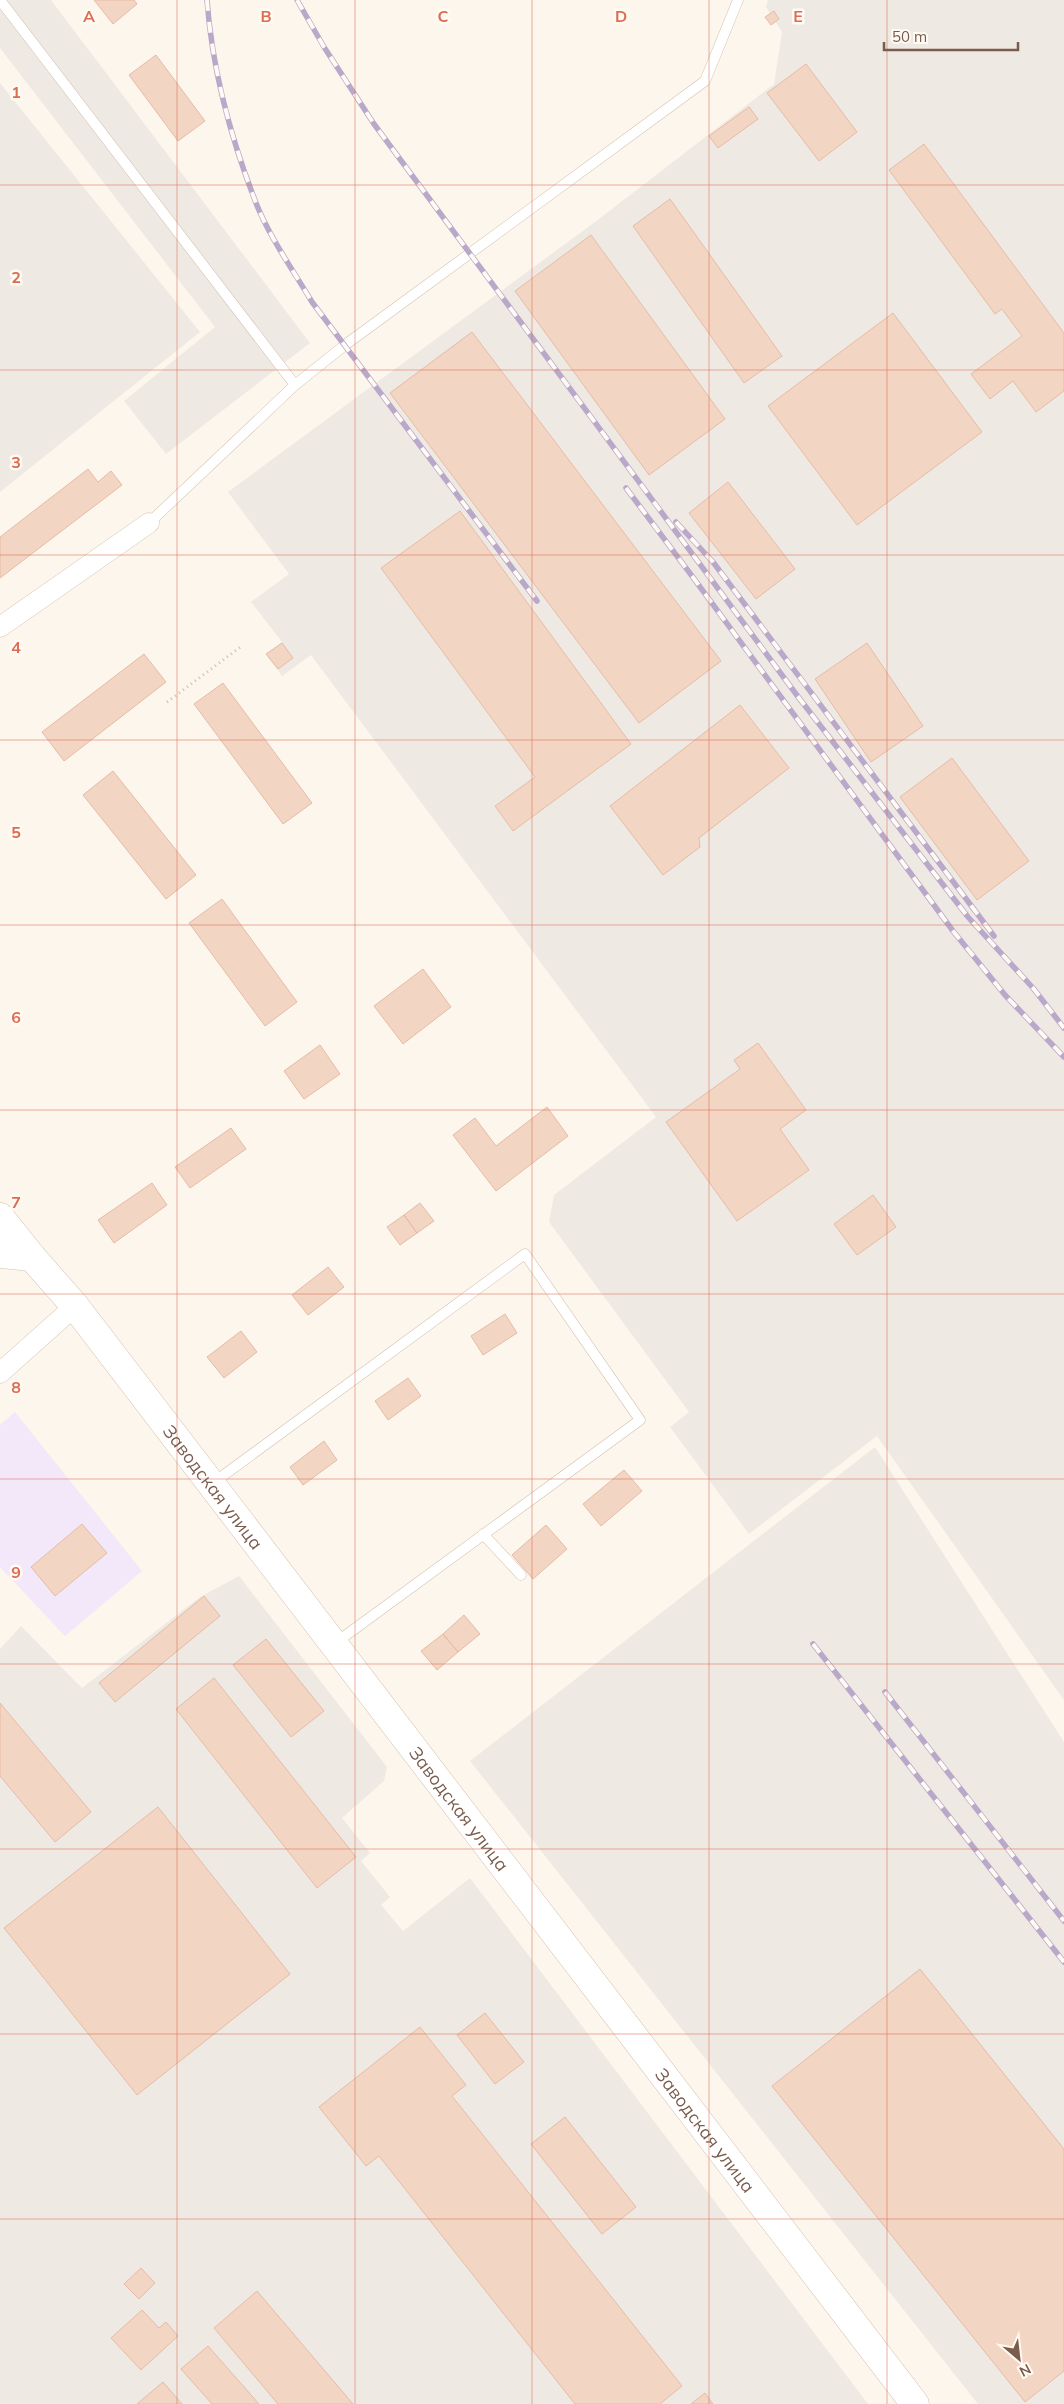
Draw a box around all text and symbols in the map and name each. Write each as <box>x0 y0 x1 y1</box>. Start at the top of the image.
text: A <box>83 6 95 26</box>
text: B <box>260 6 272 26</box>
text: C <box>438 6 449 26</box>
text: D <box>615 6 627 26</box>
text: E <box>793 6 803 26</box>
scale bar <box>884 20 1018 52</box>
text: 50 m <box>892 27 927 46</box>
text: 1 <box>11 82 21 102</box>
text: 2 <box>11 267 21 287</box>
text: 3 <box>11 452 21 472</box>
text: 4 <box>11 637 21 657</box>
text: 5 <box>11 822 21 842</box>
text: 6 <box>11 1007 21 1027</box>
text: 7 <box>11 1192 21 1212</box>
text: 8 <box>11 1377 21 1397</box>
street label: Заводская улица <box>158 1420 268 1554</box>
text: 9 <box>11 1562 21 1582</box>
street label: Заводская улица <box>404 1741 514 1875</box>
street label: Заводская улица <box>650 2063 760 2197</box>
north arrow <box>994 2334 1044 2384</box>
text: N <box>1016 2360 1034 2381</box>

